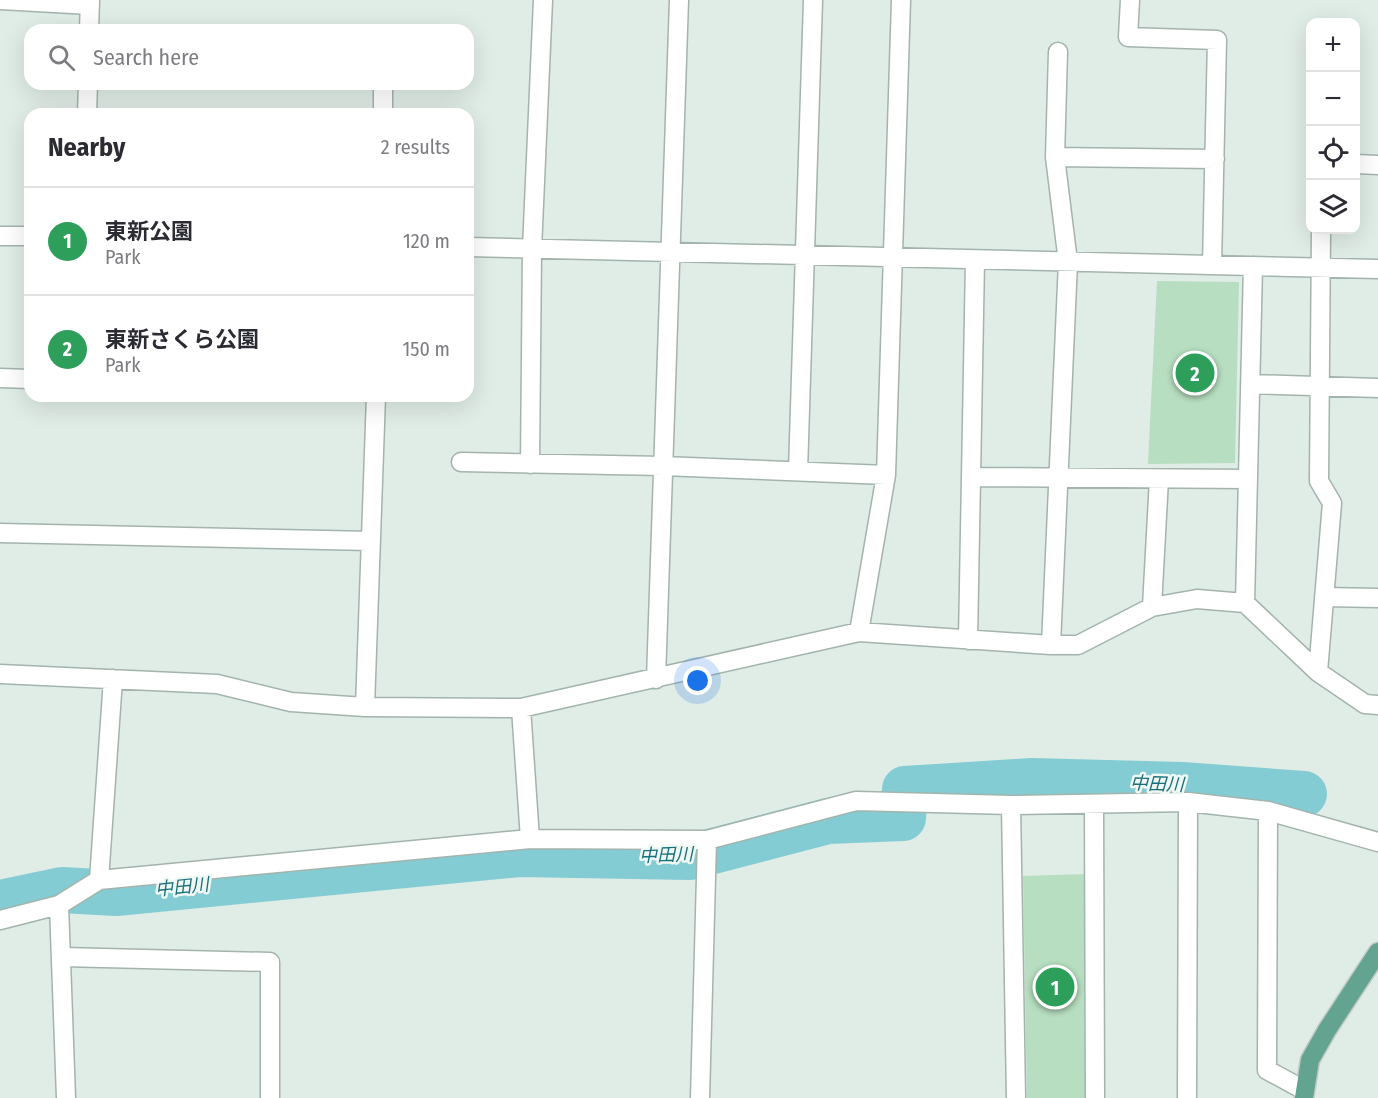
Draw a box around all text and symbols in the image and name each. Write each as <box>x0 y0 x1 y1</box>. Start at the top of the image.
map controls <box>1306 18 1360 234</box>
button: + <box>1306 18 1360 72</box>
search box <box>24 24 474 90</box>
icon: search <box>45 41 78 74</box>
text: Search here <box>93 44 199 71</box>
button: − <box>1306 72 1360 126</box>
button: locate <box>1306 126 1360 180</box>
text: Nearby <box>48 132 125 163</box>
text: 2 results <box>381 135 450 159</box>
button: layers <box>1306 180 1360 234</box>
text: 東新公園 <box>105 218 193 245</box>
text: 1 <box>63 229 72 253</box>
text: 120 m <box>403 229 450 253</box>
text: Park <box>105 245 141 269</box>
text: 東新さくら公園 <box>105 326 259 353</box>
text: 2 <box>63 337 72 361</box>
text: 150 m <box>403 337 450 361</box>
pin: 2 <box>1176 350 1214 395</box>
text: Park <box>105 353 141 377</box>
your location <box>683 666 712 695</box>
water label: 中田川 <box>1130 772 1186 796</box>
water label: 中田川 <box>639 843 695 867</box>
water label: 中田川 <box>154 873 212 901</box>
pin: 1 <box>1036 964 1074 1010</box>

